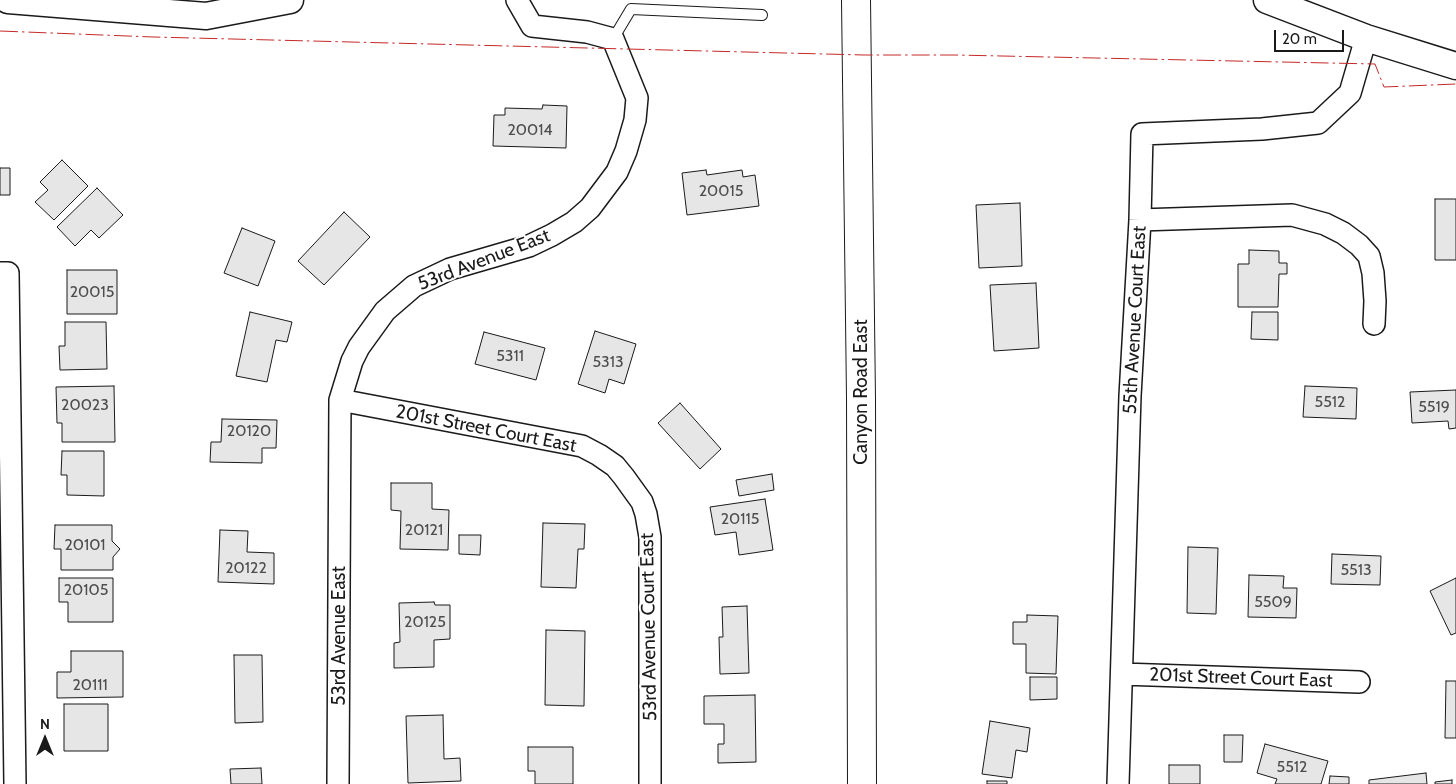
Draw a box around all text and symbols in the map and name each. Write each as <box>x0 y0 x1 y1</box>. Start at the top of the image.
scale bar <box>1276 20 1346 52</box>
text: 20 m <box>1282 30 1317 48</box>
house number: 20014 <box>507 120 553 140</box>
house number: 20015 <box>699 181 743 201</box>
street label: 53rd Avenue East <box>415 224 553 296</box>
street label: 55th Avenue Court East <box>1119 225 1151 415</box>
house number: 20015 <box>70 282 114 302</box>
street label: Canyon Road East <box>850 319 872 465</box>
house number: 5311 <box>496 346 524 366</box>
house number: 5313 <box>592 352 624 372</box>
house number: 5512 <box>1315 392 1345 412</box>
house number: 20023 <box>61 395 109 415</box>
house number: 5519 <box>1418 397 1450 417</box>
street label: 201st Street Court East <box>394 400 578 458</box>
house number: 20120 <box>227 421 271 441</box>
house number: 20115 <box>721 509 759 529</box>
house number: 20121 <box>405 520 443 540</box>
street label: 53rd Avenue Court East <box>636 533 662 721</box>
house number: 20101 <box>64 535 106 555</box>
house number: 20122 <box>225 558 267 578</box>
house number: 5513 <box>1340 560 1372 580</box>
street label: 53rd Avenue East <box>328 566 350 706</box>
house number: 20105 <box>64 580 108 600</box>
house number: 5509 <box>1254 592 1292 612</box>
house number: 20125 <box>404 612 446 632</box>
street label: 201st Street Court East <box>1149 663 1333 693</box>
house number: 20111 <box>72 675 108 695</box>
north arrow <box>20 714 70 764</box>
text: N <box>40 715 50 733</box>
house number: 5512 <box>1277 757 1307 777</box>

